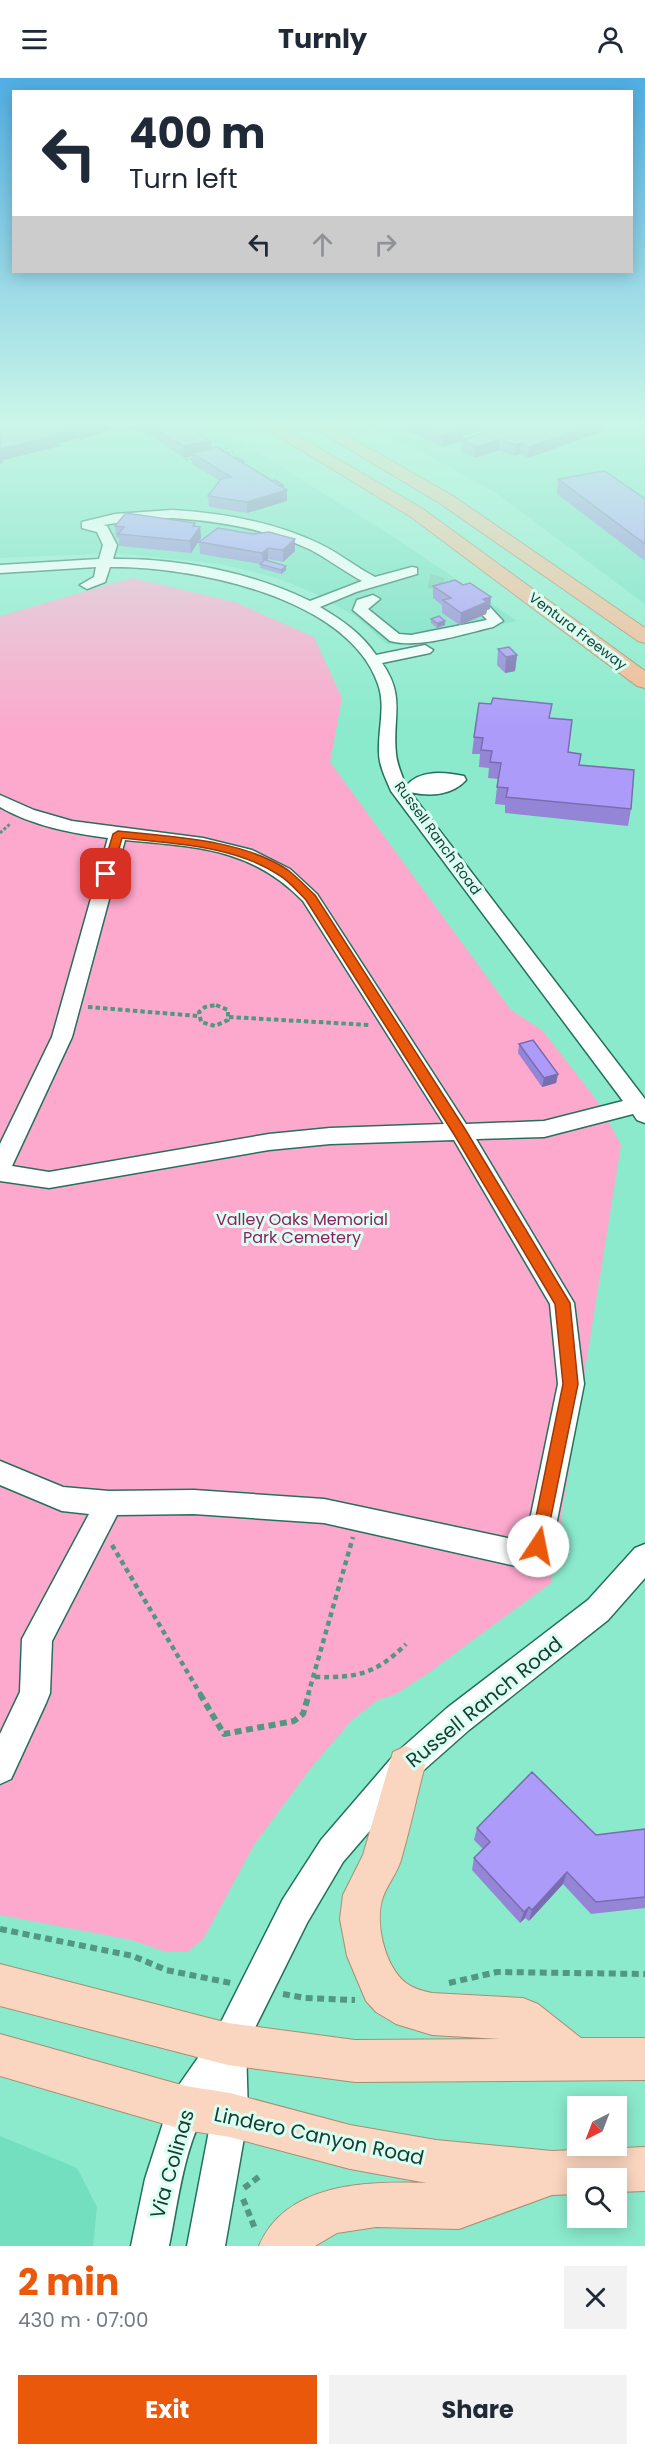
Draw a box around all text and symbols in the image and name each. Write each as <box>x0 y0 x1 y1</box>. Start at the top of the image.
text: Turnly <box>278 20 367 57</box>
icon: menu <box>18 23 51 56</box>
icon: person <box>594 23 627 56</box>
text: 400 m <box>129 104 266 163</box>
icon: left <box>30 114 108 192</box>
text: Turn left <box>129 160 238 197</box>
icon: left <box>243 228 276 261</box>
icon: ahead <box>306 228 339 261</box>
icon: right <box>369 228 402 261</box>
street label: Ventura Freeway <box>525 587 631 675</box>
street label: Russell Ranch Road <box>390 777 486 899</box>
pin <box>80 848 131 899</box>
icon: arrive <box>89 857 122 890</box>
park label: Valley Oaks Memorial Park Cemetery <box>216 1208 388 1249</box>
position arrow <box>506 1514 570 1578</box>
street label: Russell Ranch Road <box>400 1630 568 1774</box>
north arrow <box>567 2096 627 2156</box>
map controls <box>567 2096 627 2228</box>
street label: Lindero Canyon Road <box>212 2100 426 2172</box>
street label: Via Colinas <box>143 2106 201 2222</box>
button: search <box>567 2168 627 2228</box>
text: 2 min <box>18 2257 119 2308</box>
button: close <box>564 2266 627 2329</box>
text: 430 m · 07:00 <box>18 2306 149 2334</box>
button: Exit <box>18 2375 317 2444</box>
button: Share <box>329 2375 627 2444</box>

